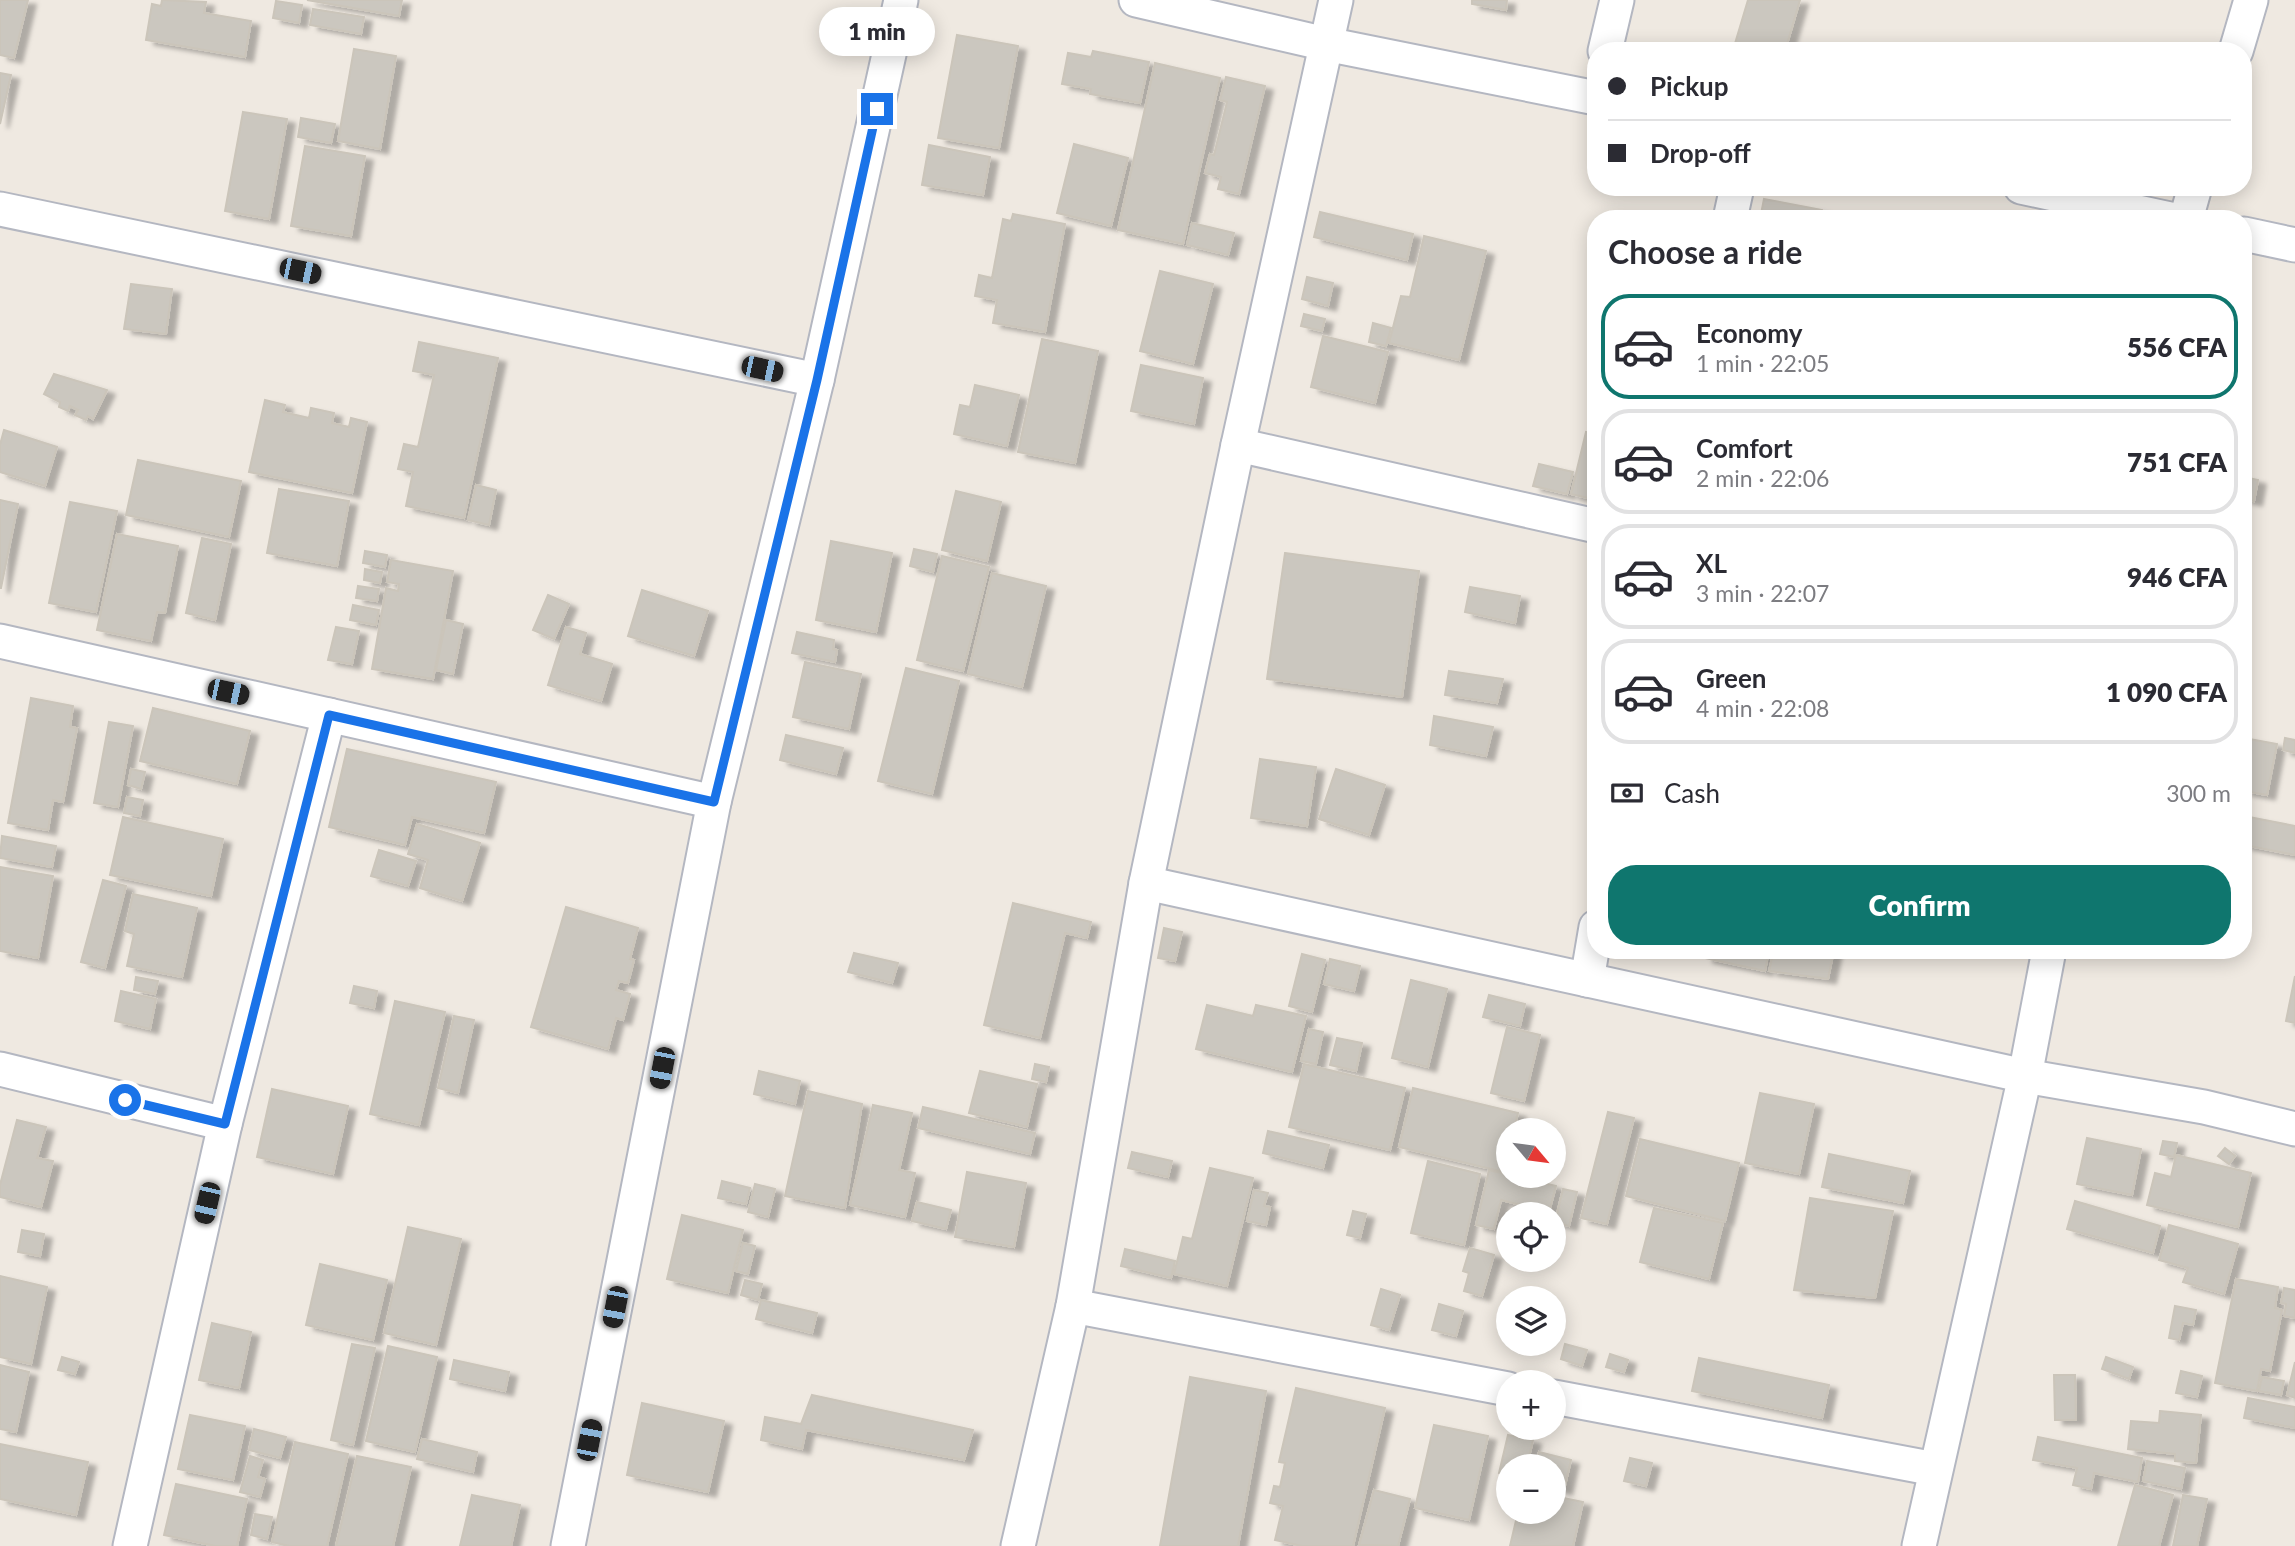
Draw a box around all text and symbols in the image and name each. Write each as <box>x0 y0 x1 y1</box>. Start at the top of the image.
callout: 1 min <box>819 7 935 56</box>
text: 1 min <box>848 17 906 45</box>
text: Pickup <box>1650 70 1729 102</box>
route end <box>861 93 893 125</box>
text: Drop-off <box>1650 137 1751 169</box>
text: Choose a ride <box>1608 232 1802 271</box>
car <box>278 256 323 286</box>
icon: car <box>1612 315 1675 378</box>
text: Economy <box>1696 317 1802 349</box>
text: 556 CFA <box>2127 331 2227 363</box>
text: 1 min · 22:05 <box>1696 349 1829 377</box>
car <box>740 354 785 384</box>
icon: car <box>1612 430 1675 493</box>
text: Comfort <box>1696 432 1793 464</box>
text: 751 CFA <box>2127 446 2227 478</box>
text: 2 min · 22:06 <box>1696 464 1829 492</box>
icon: car <box>1612 545 1675 608</box>
text: XL <box>1696 547 1727 579</box>
text: 946 CFA <box>2127 561 2227 593</box>
text: 3 min · 22:07 <box>1696 579 1829 607</box>
icon: car <box>1612 660 1675 723</box>
text: Green <box>1696 662 1766 694</box>
text: 1 090 CFA <box>2106 676 2227 708</box>
car <box>206 677 251 707</box>
text: 4 min · 22:08 <box>1696 694 1829 722</box>
icon: cash <box>1608 774 1646 812</box>
text: Cash <box>1664 777 1720 809</box>
text: 300 m <box>2166 779 2231 807</box>
button: Confirm <box>1608 865 2231 945</box>
car <box>648 1045 677 1091</box>
route start <box>109 1084 141 1116</box>
north arrow <box>1496 1118 1566 1188</box>
map controls <box>1496 1118 1566 1524</box>
car <box>193 1180 222 1226</box>
button: locate <box>1496 1202 1566 1272</box>
car <box>601 1284 630 1330</box>
button: layers <box>1496 1286 1566 1356</box>
button: + <box>1496 1370 1566 1440</box>
car <box>575 1417 604 1463</box>
button: − <box>1496 1454 1566 1524</box>

